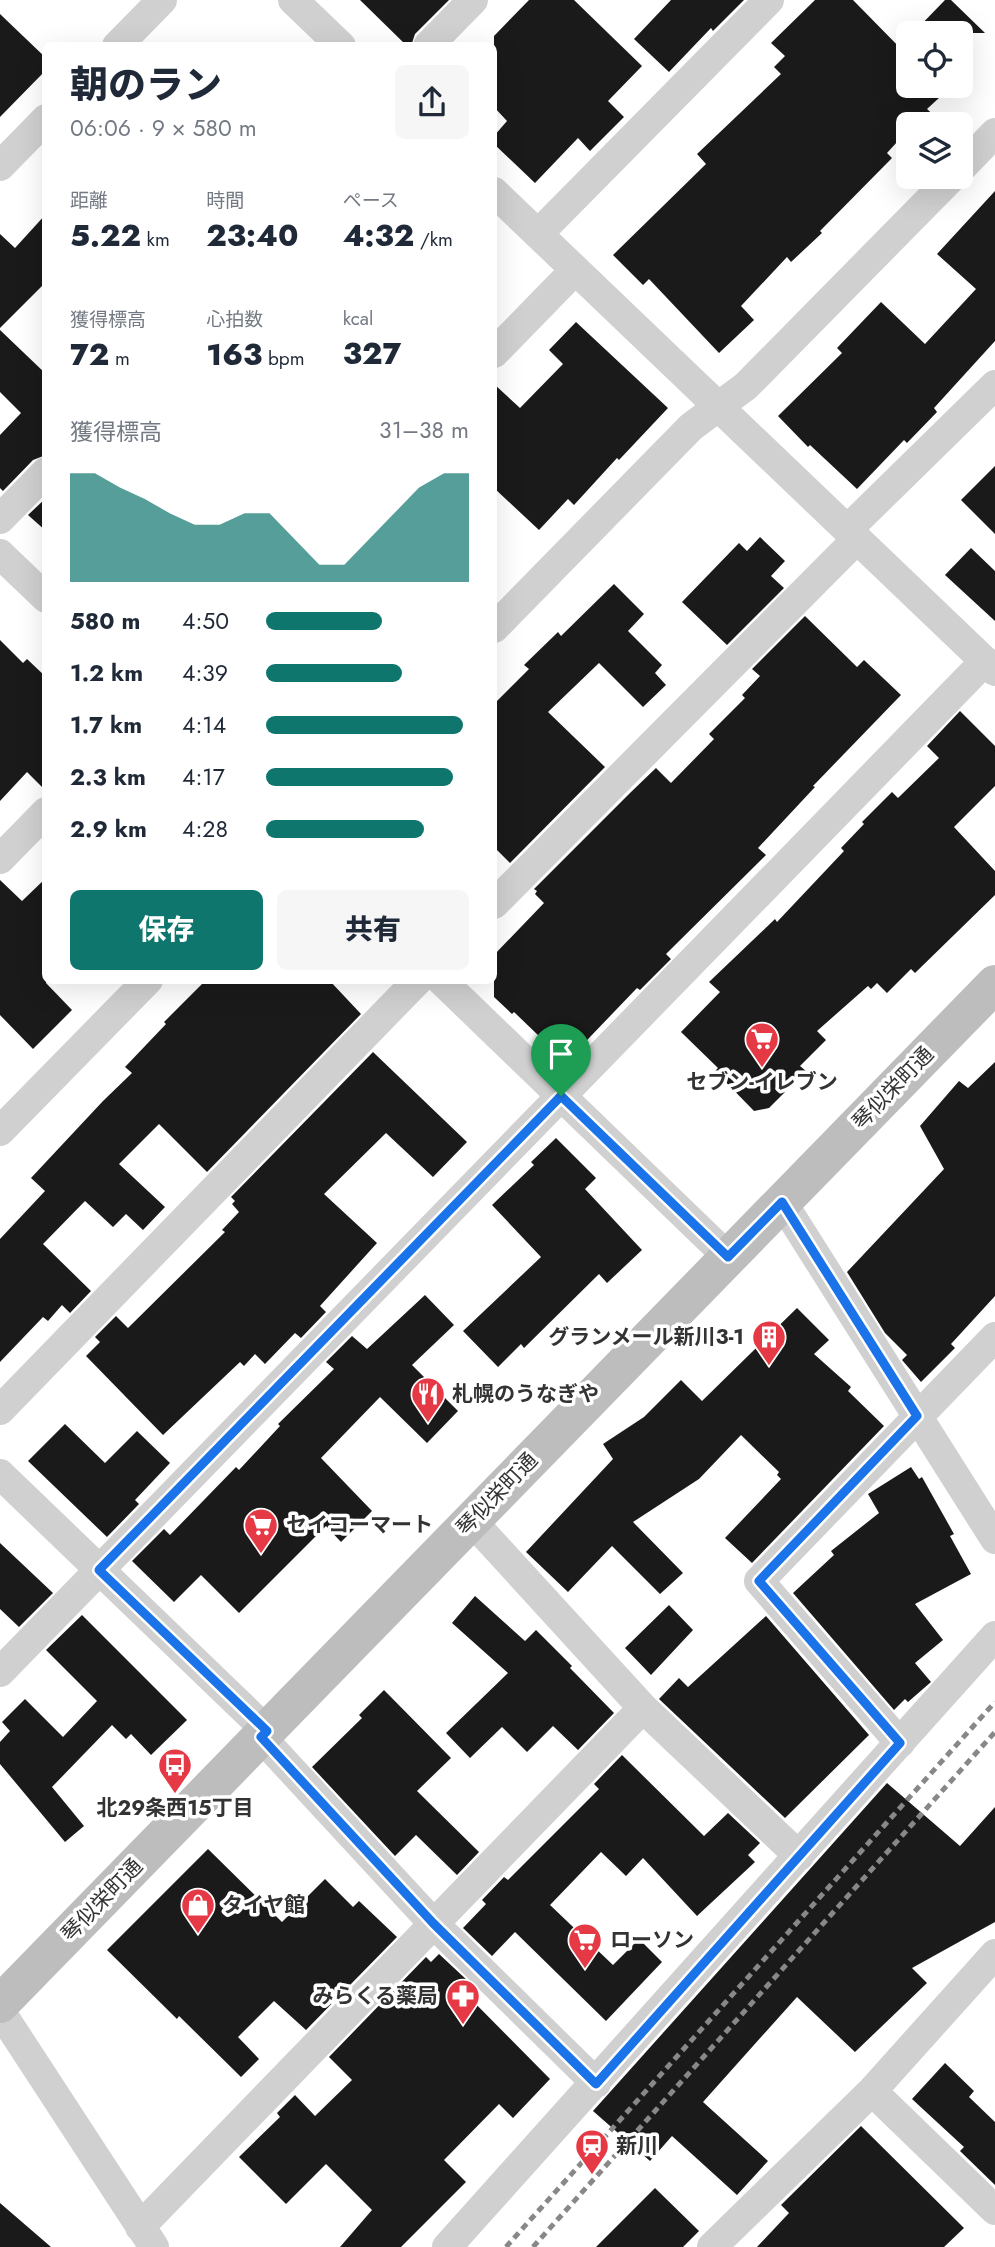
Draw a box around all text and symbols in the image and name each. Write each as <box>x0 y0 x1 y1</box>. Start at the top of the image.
map controls <box>896 21 973 189</box>
button: locate <box>896 21 973 98</box>
text: 朝のラン <box>70 57 222 112</box>
button: share <box>395 65 469 139</box>
text: 06:06 · 9 × 580 m <box>70 111 257 145</box>
button: layers <box>896 112 973 189</box>
text: 距離 <box>70 187 108 214</box>
text: 時間 <box>206 187 244 214</box>
text: ペース <box>343 187 399 214</box>
text: 5.22 <box>70 214 141 257</box>
text: 23:40 <box>206 214 298 257</box>
text: 4:32 <box>343 214 414 257</box>
text: km <box>141 226 170 253</box>
text: /km <box>414 226 453 253</box>
text: kcal <box>343 305 373 332</box>
text: 獲得標高 <box>70 306 146 333</box>
text: 心拍数 <box>206 306 263 333</box>
text: 327 <box>343 332 401 375</box>
text: 72 <box>70 333 109 376</box>
text: 163 <box>206 333 262 376</box>
text: m <box>109 345 130 372</box>
text: bpm <box>262 345 305 372</box>
text: 31–38 m <box>379 413 469 447</box>
text: 獲得標高 <box>70 415 162 449</box>
text: 580 m <box>70 604 140 638</box>
text: 4:50 <box>182 604 229 638</box>
text: 1.2 km <box>70 656 143 690</box>
text: 4:39 <box>182 656 228 690</box>
text: 1.7 km <box>70 708 142 742</box>
text: 4:14 <box>182 708 226 742</box>
text: 2.3 km <box>70 760 146 794</box>
text: 4:17 <box>182 760 225 794</box>
text: 2.9 km <box>70 812 147 846</box>
text: 4:28 <box>182 812 228 846</box>
button: 保存 <box>70 890 263 970</box>
button: 共有 <box>277 890 469 970</box>
supermarket icon: セブン-イレブン <box>743 1020 781 1069</box>
pin <box>531 1024 591 1096</box>
icon: arrive <box>542 1035 580 1073</box>
street label: 琴似栄町通 <box>846 1040 940 1136</box>
place label: セブン-イレブン <box>686 1067 838 1097</box>
building icon: グランメール新川3-1 <box>750 1318 788 1367</box>
place label: グランメール新川3-1 <box>548 1322 744 1352</box>
restaurant icon: 札幌のうなぎや <box>409 1375 447 1424</box>
place label: 札幌のうなぎや <box>452 1379 599 1409</box>
street label: 琴似栄町通 <box>450 1446 544 1542</box>
supermarket icon: セイコーマート <box>242 1506 280 1555</box>
place label: セイコーマート <box>286 1510 433 1540</box>
bus stop icon: 北29条西15丁目 <box>156 1746 194 1795</box>
place label: 北29条西15丁目 <box>96 1793 254 1823</box>
street label: 琴似栄町通 <box>55 1852 149 1948</box>
shop icon: タイヤ館 <box>179 1886 217 1935</box>
place label: タイヤ館 <box>222 1890 305 1920</box>
supermarket icon: ローソン <box>566 1921 604 1970</box>
place label: ローソン <box>610 1925 694 1955</box>
pharmacy icon: みらくる薬局 <box>444 1977 482 2026</box>
place label: みらくる薬局 <box>312 1981 438 2011</box>
station icon: 新川 <box>573 2127 611 2176</box>
place label: 新川 <box>616 2131 658 2161</box>

